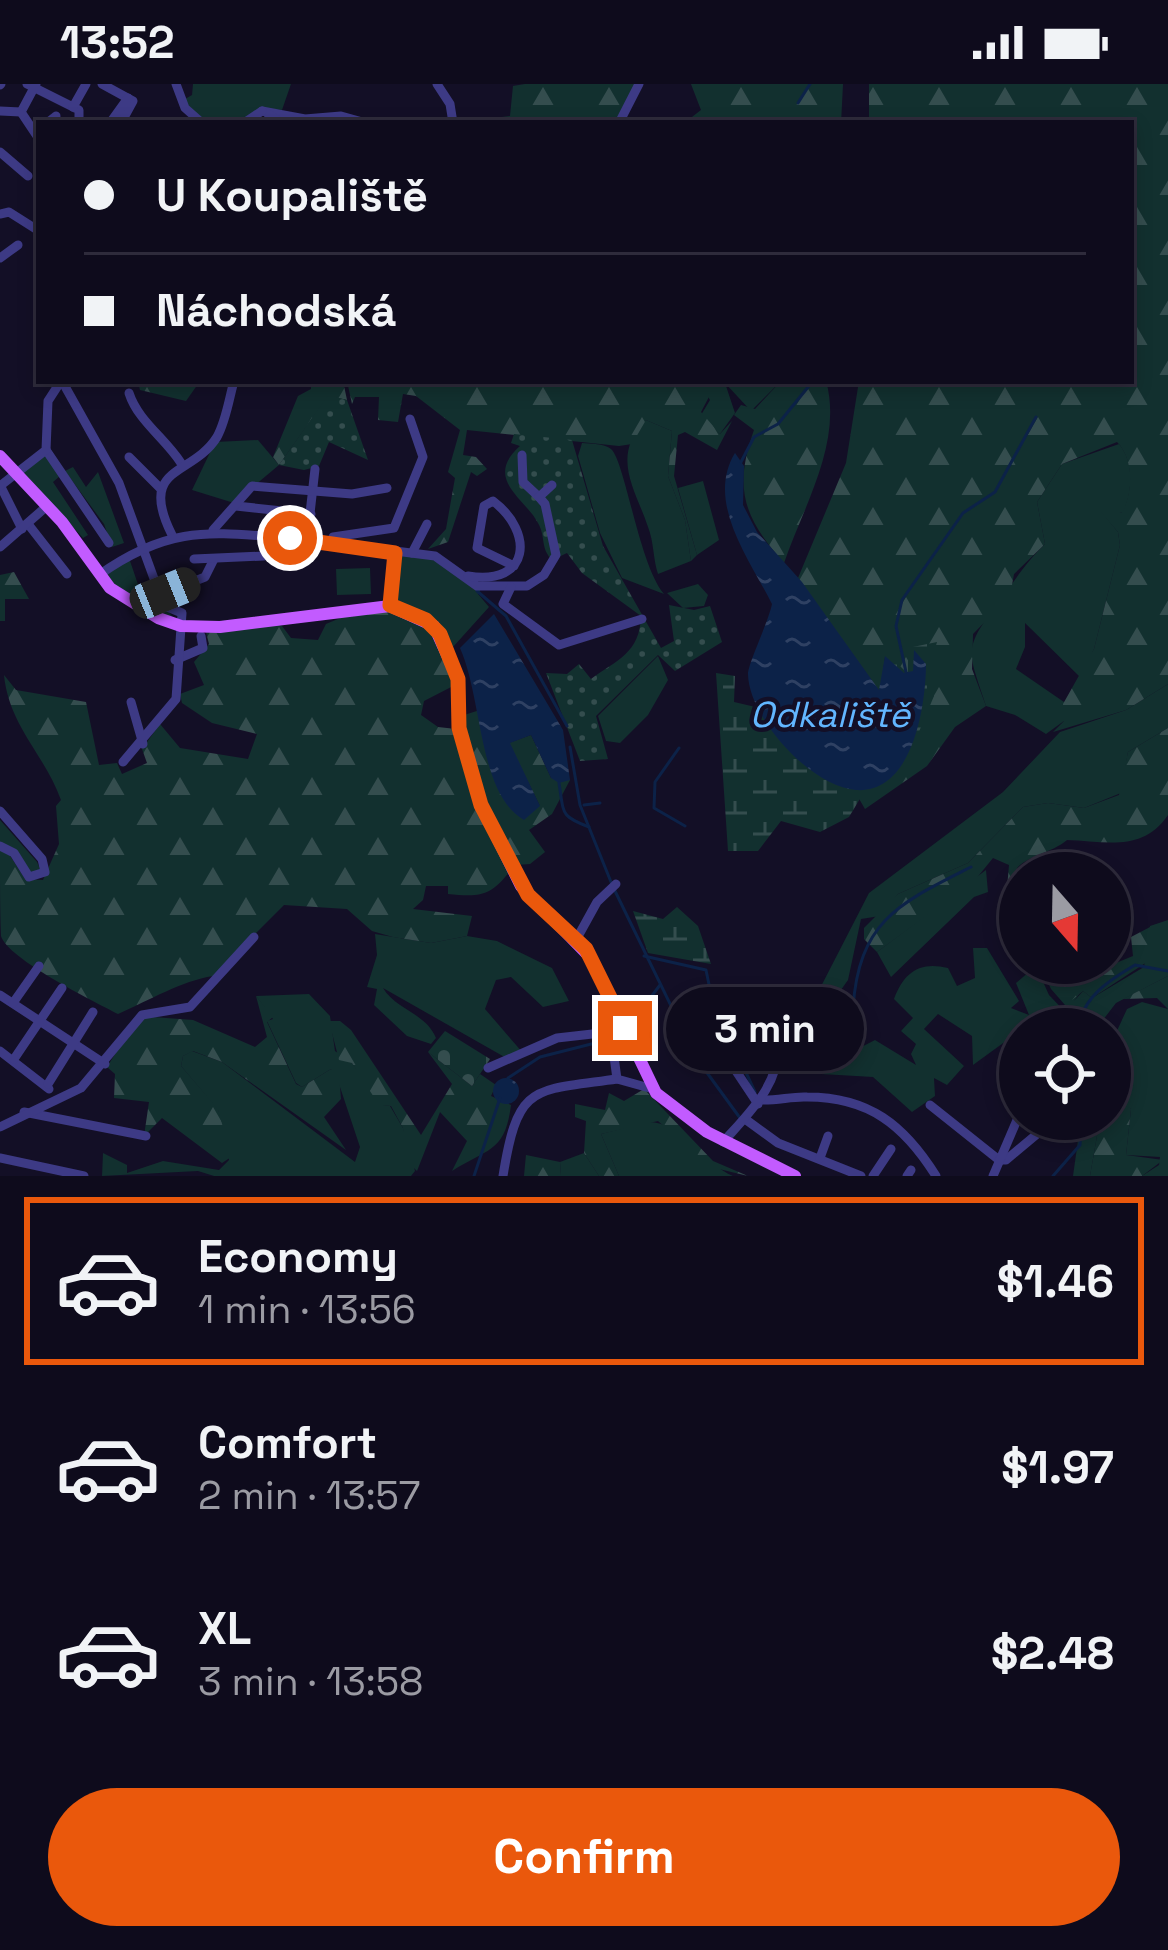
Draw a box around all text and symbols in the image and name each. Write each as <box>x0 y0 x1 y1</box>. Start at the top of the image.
text: 13:52 <box>60 14 174 71</box>
text: U Koupaliště <box>156 167 428 224</box>
text: Náchodská <box>156 282 397 339</box>
route start <box>263 511 317 565</box>
car <box>125 563 205 623</box>
water label: Odkaliště <box>750 692 913 738</box>
north arrow <box>999 852 1131 984</box>
map controls <box>999 852 1131 1140</box>
callout: 3 min <box>667 986 865 1070</box>
route end <box>598 1001 652 1055</box>
text: 3 min <box>714 1004 816 1053</box>
button: locate <box>999 1008 1131 1140</box>
icon: car <box>54 1227 162 1335</box>
text: Economy <box>198 1228 398 1285</box>
text: $1.46 <box>997 1253 1114 1310</box>
text: 1 min · 13:56 <box>198 1285 416 1334</box>
icon: car <box>54 1413 162 1521</box>
text: Comfort <box>198 1414 377 1471</box>
text: $1.97 <box>1001 1439 1114 1496</box>
text: 2 min · 13:57 <box>198 1471 421 1520</box>
icon: car <box>54 1599 162 1707</box>
text: XL <box>198 1600 251 1657</box>
text: $2.48 <box>991 1625 1114 1682</box>
text: 3 min · 13:58 <box>198 1657 423 1706</box>
button: Confirm <box>48 1788 1120 1926</box>

